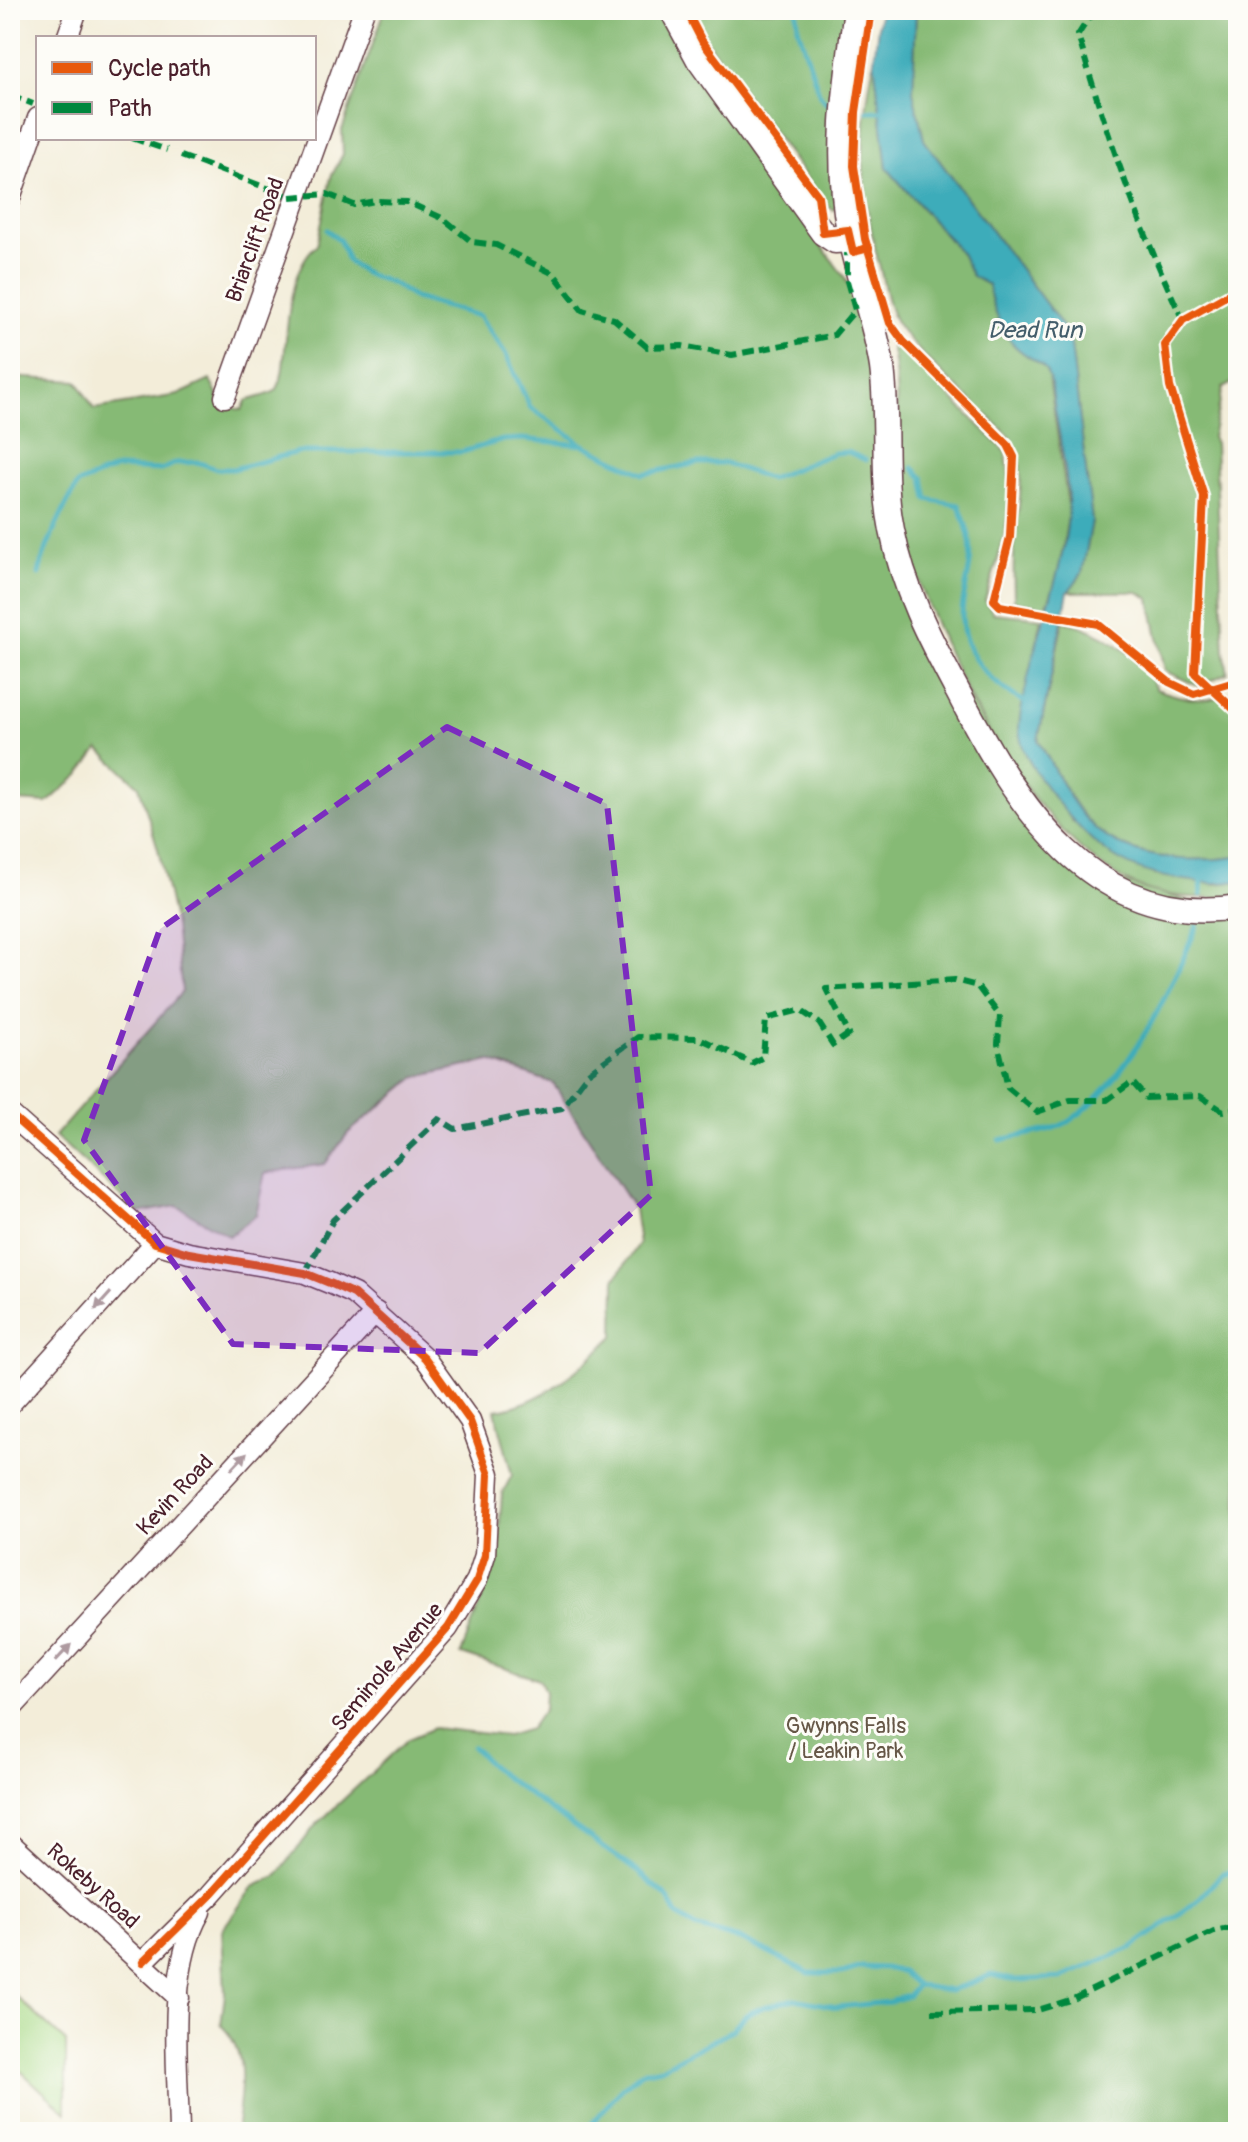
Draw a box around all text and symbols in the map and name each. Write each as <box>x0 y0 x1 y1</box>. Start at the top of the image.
legend <box>36 36 316 140</box>
text: Cycle path <box>108 54 211 83</box>
text: Path <box>108 94 152 123</box>
street label: Briarclift Road <box>219 174 291 306</box>
water label: Dead Run <box>988 316 1084 345</box>
one-way arrow <box>94 1291 112 1311</box>
street label: Kevin Road <box>130 1449 220 1541</box>
one-way arrow <box>229 1452 247 1471</box>
street label: Seminole Avenue <box>325 1597 449 1737</box>
one-way arrow <box>53 1643 71 1662</box>
park label: Gwynns Falls / Leakin Park <box>786 1712 906 1765</box>
street label: Rokeby Road <box>41 1837 145 1935</box>

